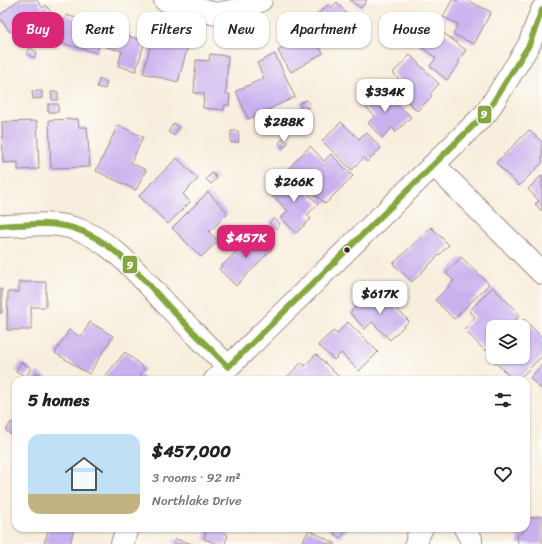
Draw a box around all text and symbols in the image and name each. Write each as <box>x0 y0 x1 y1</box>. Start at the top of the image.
chip: Buy <box>12 12 64 48</box>
chip: Rent <box>72 12 129 48</box>
chip: Filters <box>137 12 206 48</box>
chip: New <box>214 12 269 48</box>
chip: Apartment <box>277 12 371 48</box>
chip: House <box>379 12 444 48</box>
pin: $334K <box>357 79 413 113</box>
text: $334K <box>365 80 405 103</box>
line badge: 9 <box>477 105 492 124</box>
text: 9 <box>481 105 488 124</box>
pin: $288K <box>256 109 312 143</box>
text: $288K <box>264 110 304 133</box>
pin: $266K <box>266 169 322 203</box>
text: $266K <box>275 170 313 193</box>
pin: $457K <box>218 225 274 259</box>
text: $457K <box>226 226 266 249</box>
unlabelled marker <box>342 245 352 255</box>
line badge: 9 <box>122 255 138 274</box>
text: 9 <box>127 256 134 275</box>
pin: $617K <box>352 281 408 315</box>
text: $617K <box>361 282 399 305</box>
map controls <box>486 320 530 364</box>
button: layers <box>486 320 530 364</box>
text: 5 homes <box>28 385 89 415</box>
icon: filters <box>492 389 514 411</box>
text: $457,000 <box>152 436 231 466</box>
icon: home <box>60 450 108 498</box>
icon: heart <box>492 463 514 485</box>
text: 3 rooms · 92 m² <box>152 466 241 489</box>
text: Northlake Drive <box>152 489 242 512</box>

